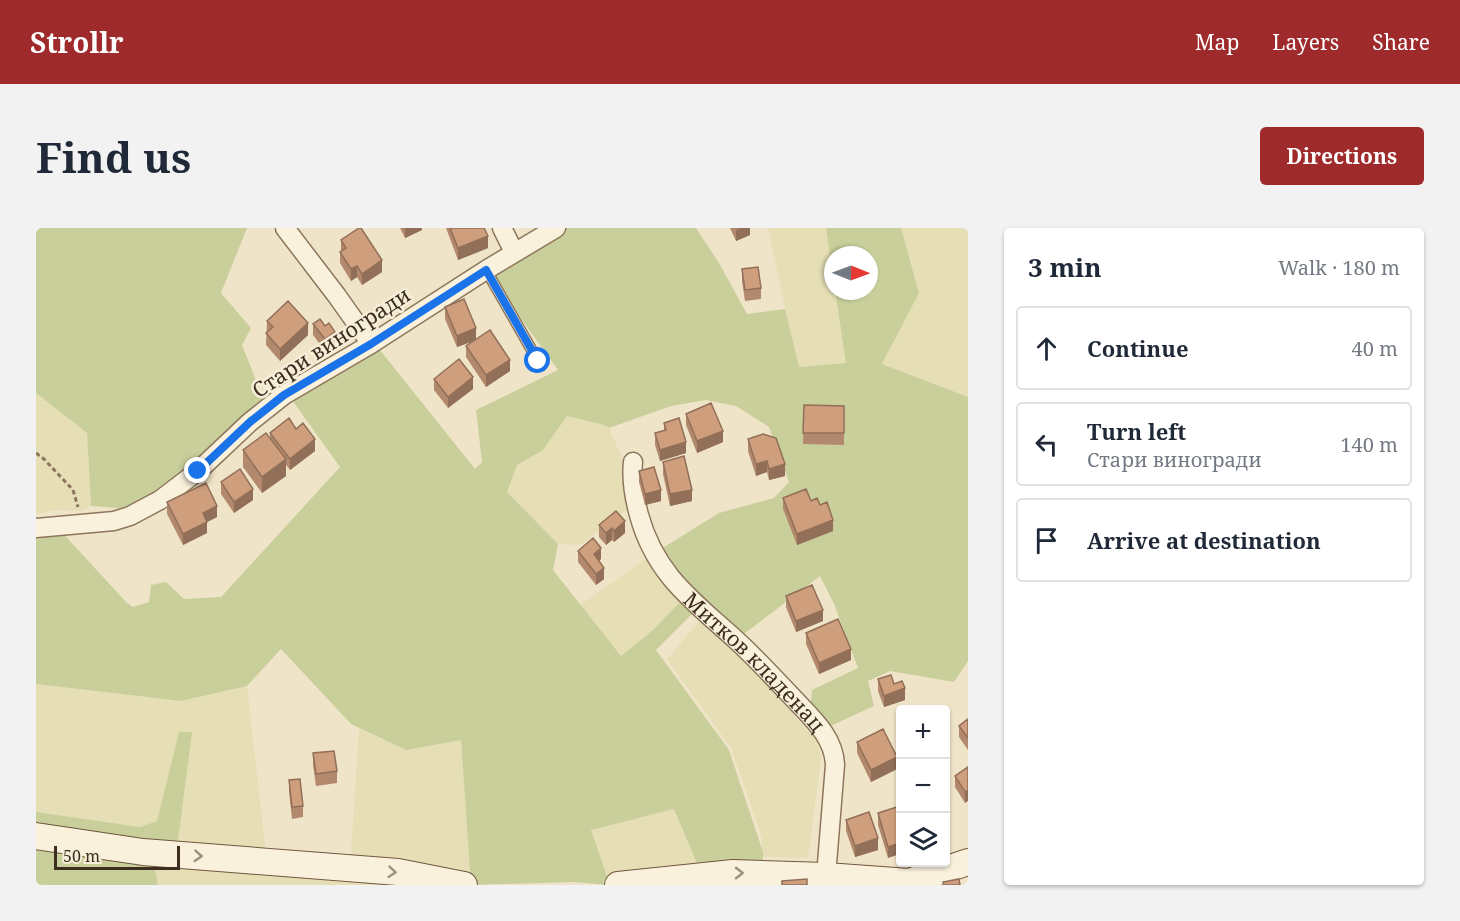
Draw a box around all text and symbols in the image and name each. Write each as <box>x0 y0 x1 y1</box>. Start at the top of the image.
text: Strollr <box>30 23 124 61</box>
text: Map <box>1195 28 1239 56</box>
text: Layers <box>1272 28 1339 56</box>
text: Share <box>1372 28 1430 56</box>
button: Directions <box>1260 127 1424 185</box>
text: Find us <box>36 128 191 185</box>
north arrow <box>824 246 878 300</box>
text: 3 min <box>1028 249 1102 285</box>
text: Walk · 180 m <box>1278 254 1400 281</box>
street label: Стари виногради <box>246 280 416 404</box>
icon: ahead <box>1030 332 1063 365</box>
text: Continue <box>1087 333 1189 363</box>
text: 40 m <box>1352 335 1398 362</box>
route start <box>524 347 550 373</box>
text: Turn left <box>1087 416 1186 446</box>
icon: left <box>1030 428 1063 461</box>
text: 140 m <box>1340 431 1398 458</box>
text: Стари виногради <box>1087 446 1262 473</box>
route end <box>184 457 210 483</box>
icon: arrive <box>1030 524 1063 557</box>
text: Arrive at destination <box>1087 525 1321 555</box>
street label: Митков кладенац <box>678 585 832 737</box>
map controls <box>896 705 950 867</box>
button: + <box>896 705 950 759</box>
button: − <box>896 759 950 813</box>
button: layers <box>896 813 950 867</box>
scale bar <box>54 843 180 870</box>
text: 50 m <box>63 845 100 867</box>
one-way arrow <box>194 850 203 863</box>
one-way arrow <box>388 865 397 878</box>
one-way arrow <box>735 867 744 880</box>

